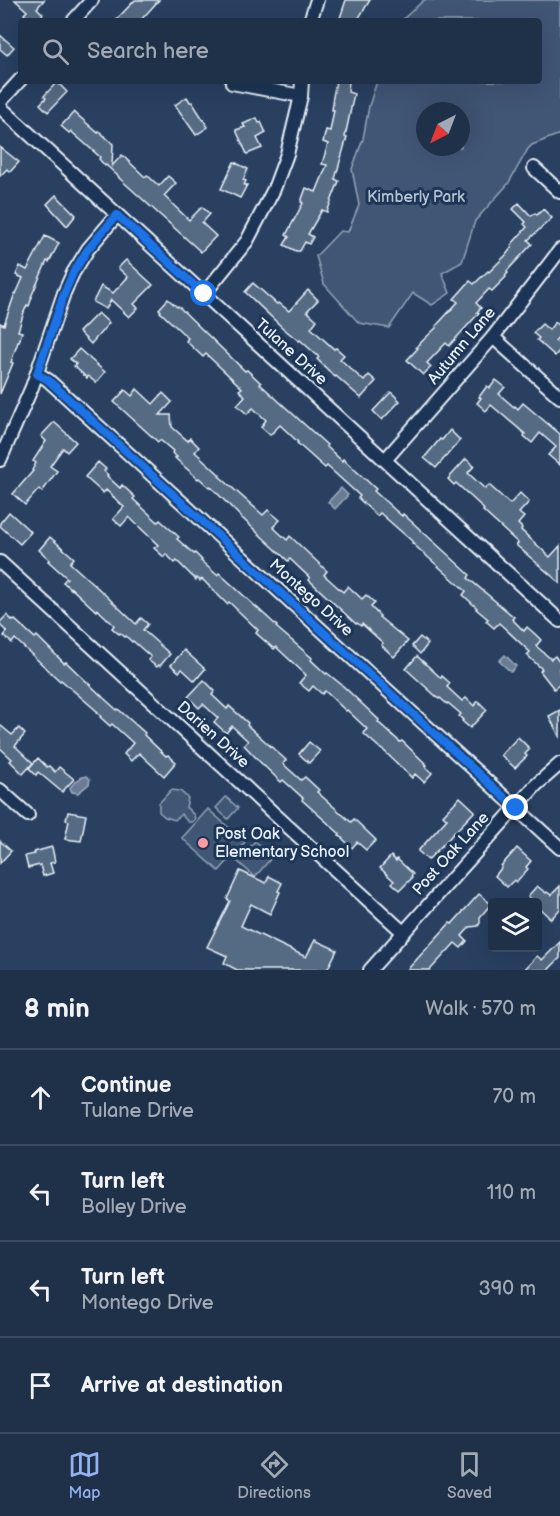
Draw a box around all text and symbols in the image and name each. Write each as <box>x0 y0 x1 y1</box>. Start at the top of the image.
search box <box>18 18 542 84</box>
icon: search <box>39 35 72 68</box>
text: Search here <box>87 38 209 65</box>
north arrow <box>416 102 470 156</box>
park label: Kimberly Park <box>367 188 465 207</box>
route start <box>190 280 216 306</box>
street label: Autumn Lane <box>424 303 500 389</box>
street label: Tulane Drive <box>251 315 331 390</box>
street label: Montego Drive <box>265 555 357 641</box>
street label: Darien Drive <box>173 698 253 773</box>
route end <box>502 794 528 820</box>
street label: Post Oak Lane <box>409 808 494 899</box>
place label: Post Oak Elementary School <box>215 825 349 862</box>
marker: Post Oak Elementary School <box>196 836 210 850</box>
map controls <box>488 898 542 952</box>
button: layers <box>488 898 542 952</box>
text: 8 min <box>24 994 90 1025</box>
text: Walk · 570 m <box>425 997 536 1021</box>
text: Continue <box>81 1072 171 1099</box>
icon: ahead <box>24 1081 57 1114</box>
text: 70 m <box>492 1085 536 1109</box>
text: Tulane Drive <box>81 1099 194 1123</box>
text: Turn left <box>81 1168 165 1195</box>
icon: left <box>24 1177 57 1210</box>
text: 110 m <box>487 1181 536 1205</box>
text: Bolley Drive <box>81 1195 187 1219</box>
text: Turn left <box>81 1264 165 1291</box>
icon: left <box>24 1273 57 1306</box>
text: 390 m <box>478 1277 536 1301</box>
text: Montego Drive <box>81 1291 214 1315</box>
icon: arrive <box>24 1369 57 1402</box>
text: Arrive at destination <box>81 1372 283 1399</box>
tab: Map <box>68 1448 101 1503</box>
tab: Directions <box>237 1448 311 1503</box>
tab: Saved <box>447 1448 492 1503</box>

